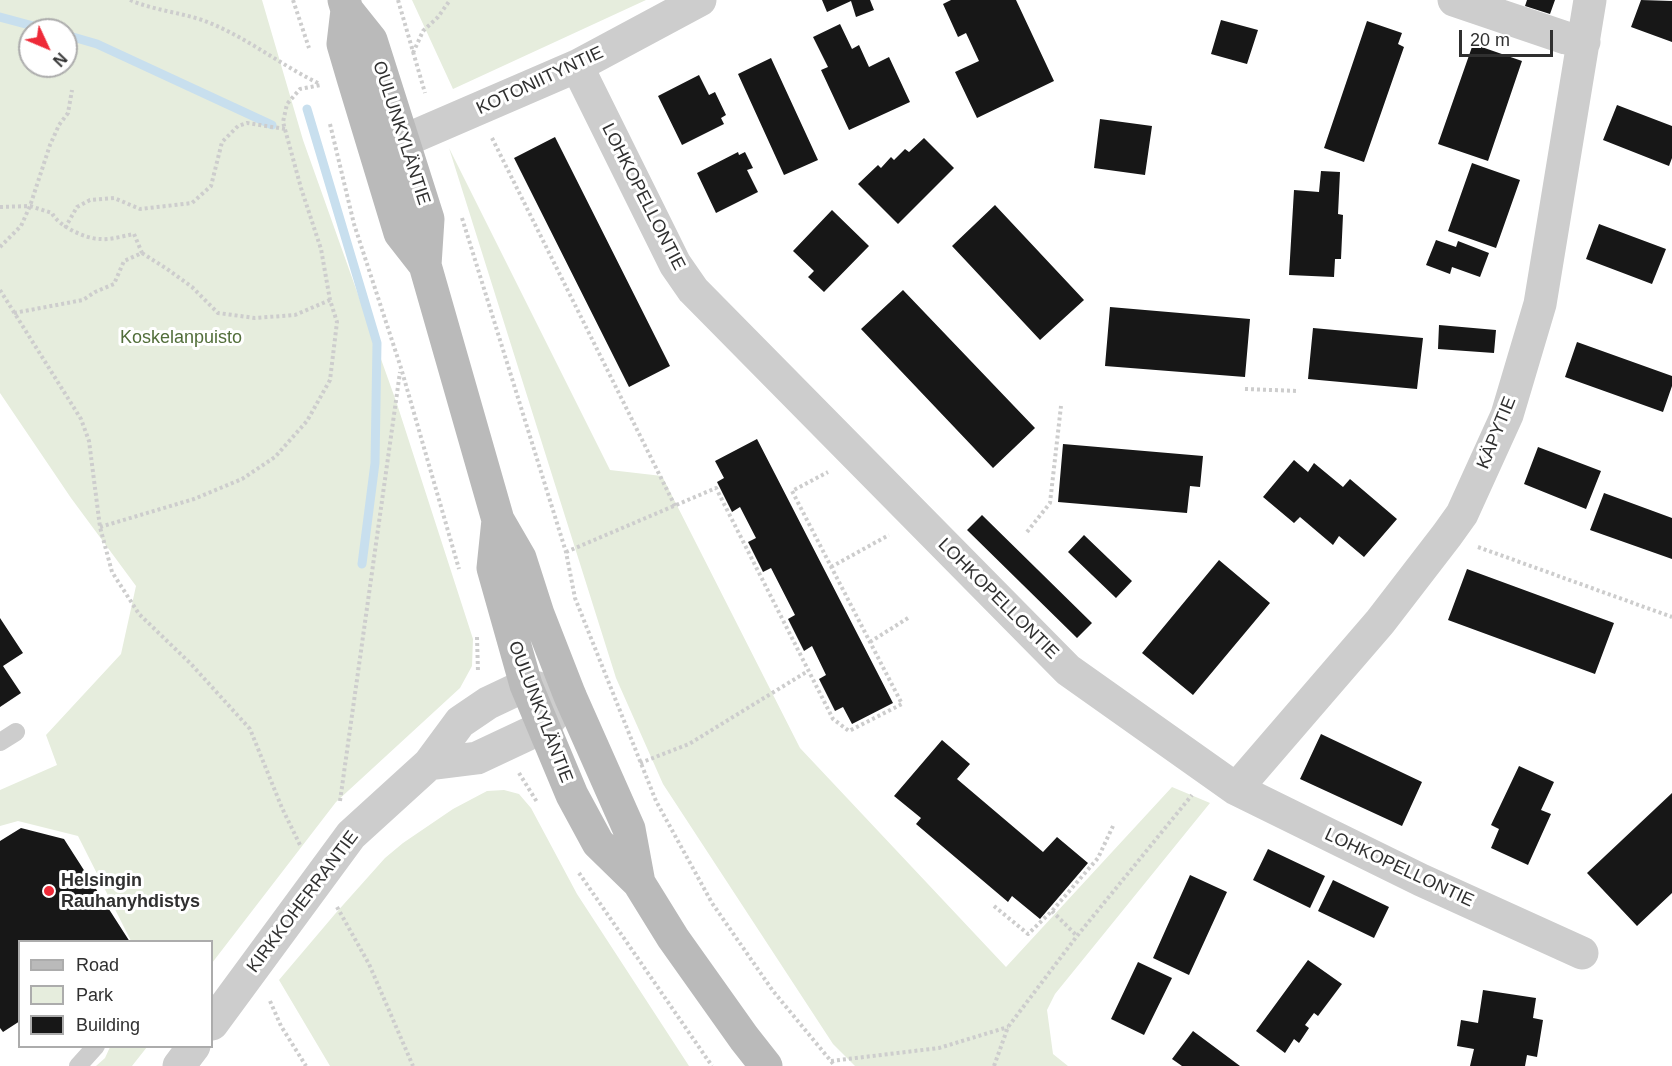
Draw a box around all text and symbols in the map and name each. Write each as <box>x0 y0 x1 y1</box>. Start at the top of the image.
north arrow <box>18 18 78 78</box>
scale bar <box>1462 18 1556 56</box>
text: 20 m <box>1470 30 1510 50</box>
street label: KOTONIITYNTIE <box>473 42 607 120</box>
text: N <box>50 49 70 70</box>
street label: OULUNKYLÄNTIE <box>368 58 434 208</box>
street label: LOHKOPELLONTIE <box>597 120 689 274</box>
park label: Koskelanpuisto <box>120 327 242 349</box>
street label: KÄPYTIE <box>1473 394 1521 472</box>
street label: LOHKOPELLONTIE <box>933 534 1063 664</box>
street label: OULUNKYLÄNTIE <box>503 638 577 786</box>
street label: LOHKOPELLONTIE <box>1321 824 1477 912</box>
street label: KIRKKOHERRANTIE <box>243 827 363 977</box>
place label: Helsingin Rauhanyhdistys <box>61 870 200 912</box>
marker: Helsingin Rauhanyhdistys <box>42 884 56 898</box>
legend <box>18 940 213 1048</box>
text: Road <box>76 955 119 975</box>
text: Park <box>76 985 113 1005</box>
text: Building <box>76 1015 140 1035</box>

